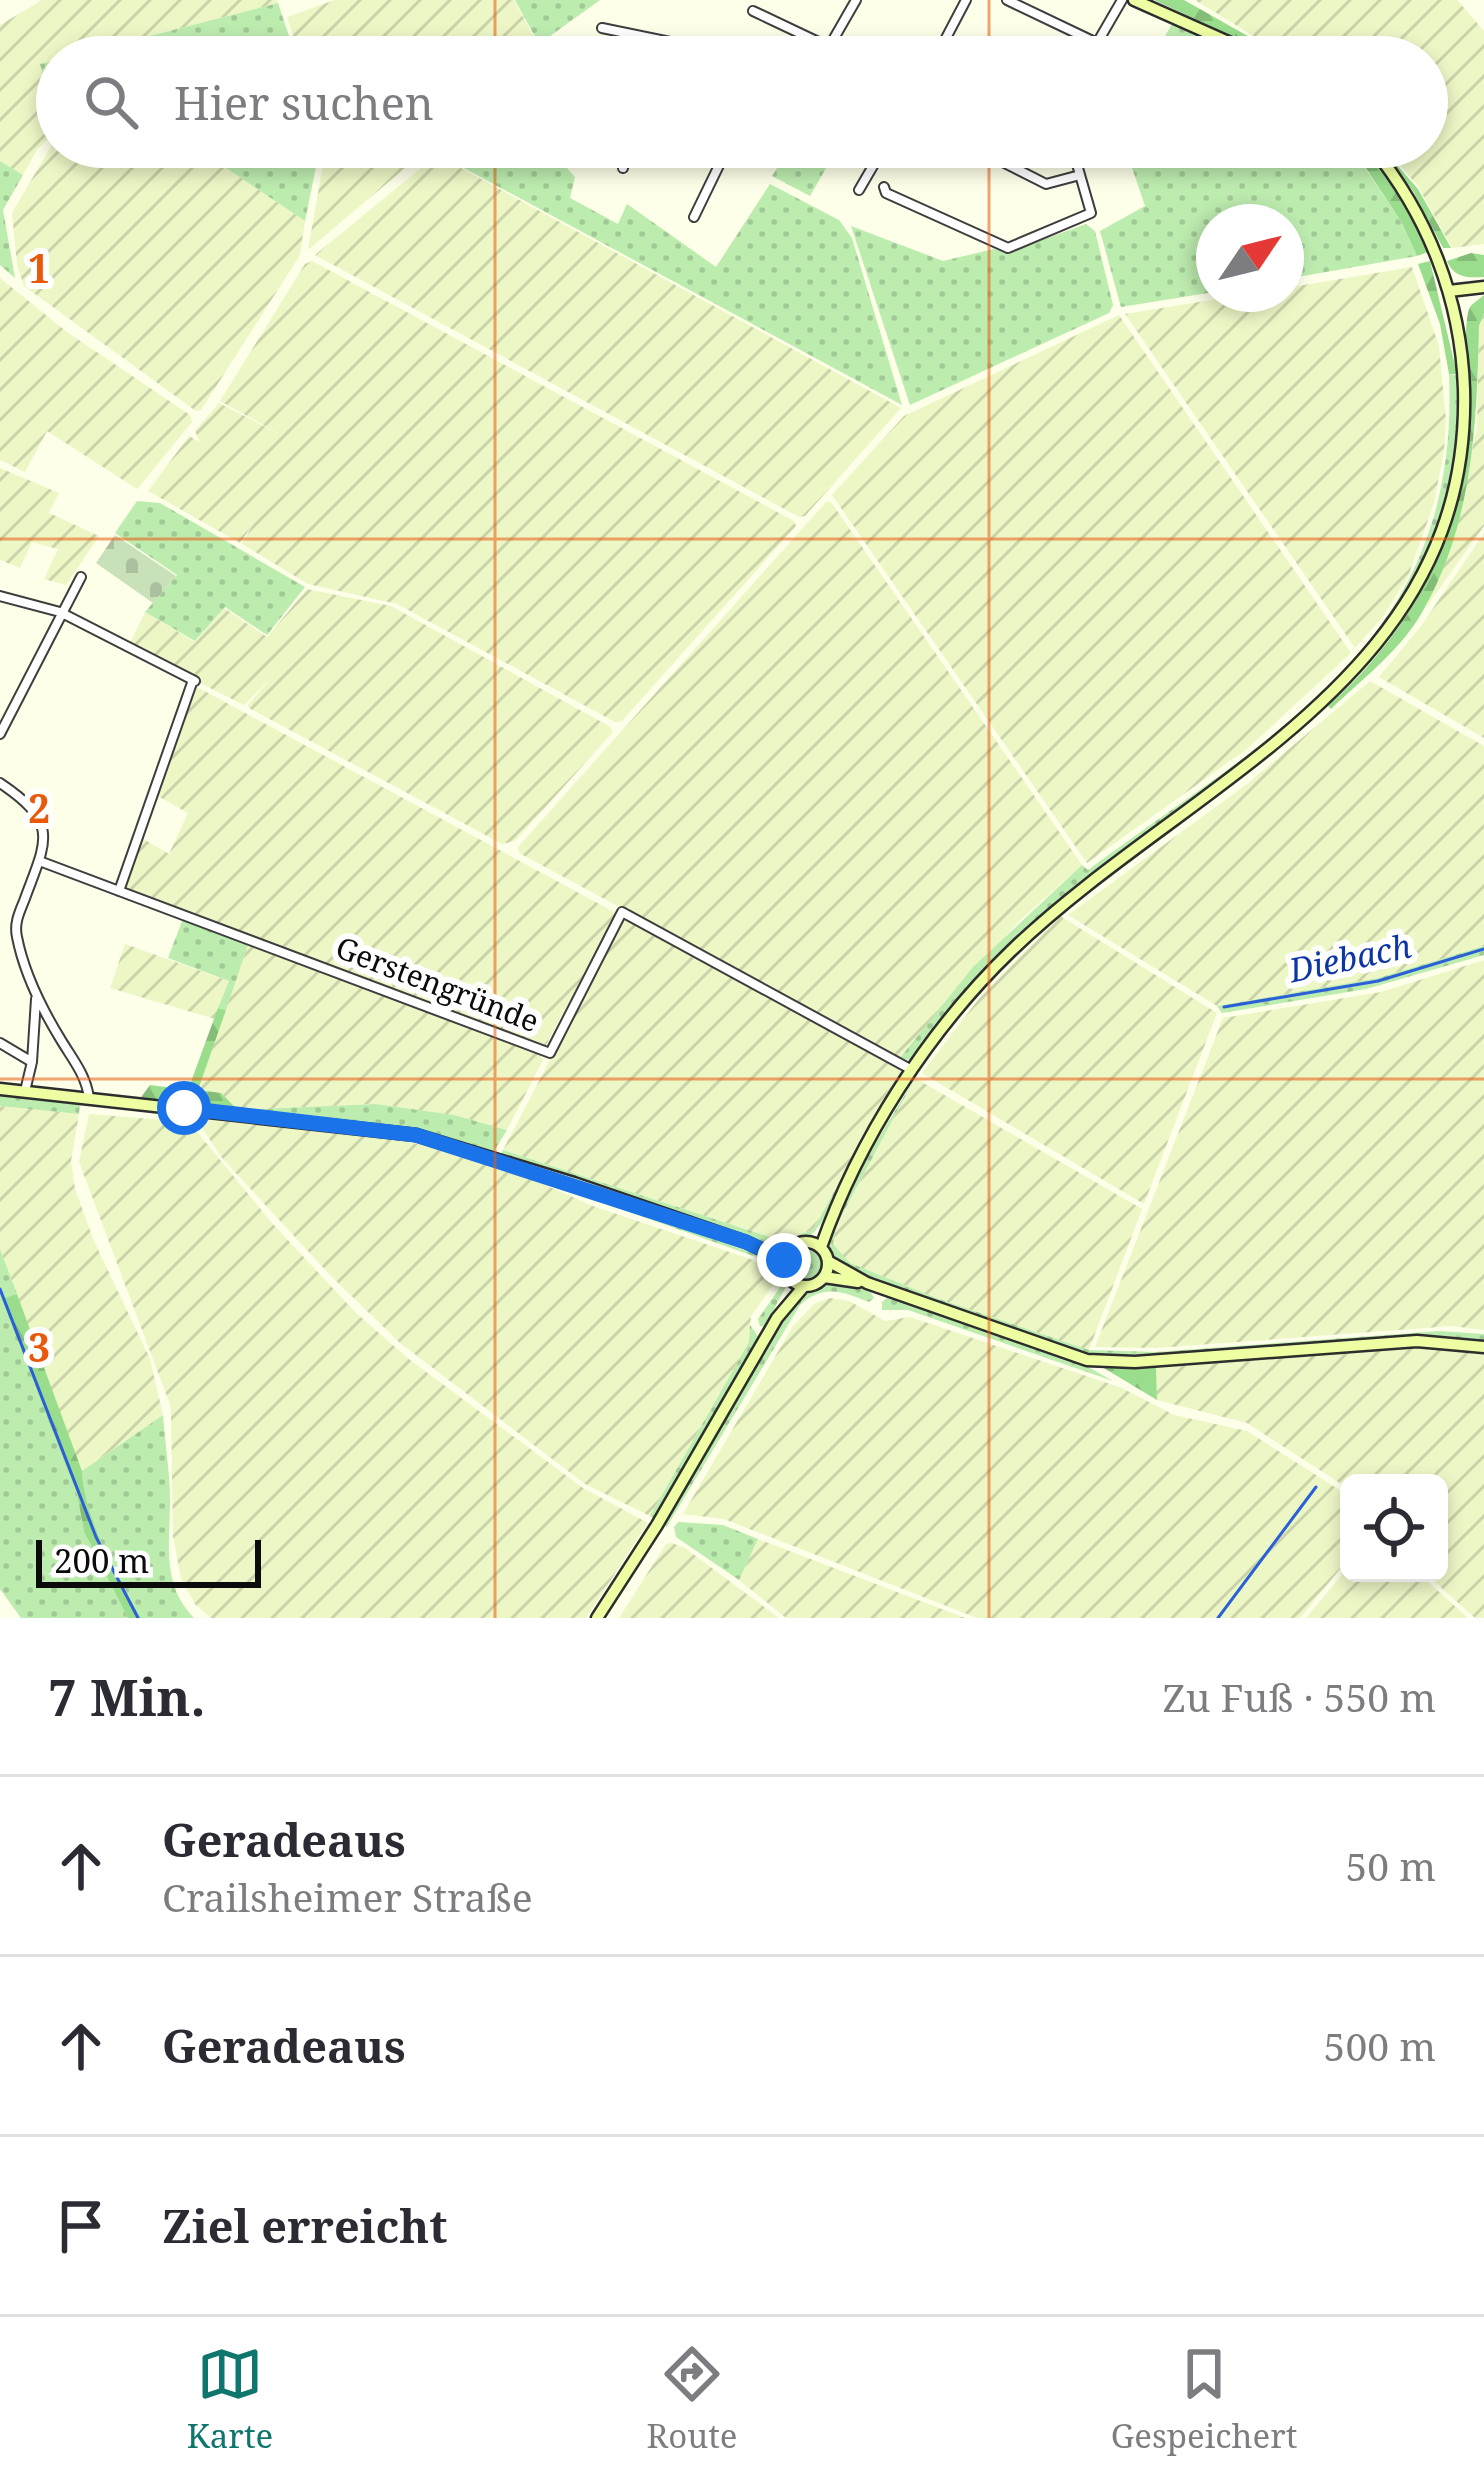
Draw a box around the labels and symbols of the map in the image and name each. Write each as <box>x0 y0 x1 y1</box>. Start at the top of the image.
north arrow <box>1196 204 1304 312</box>
text: 1 <box>28 241 50 294</box>
text: 2 <box>28 781 50 834</box>
water label: Diebach <box>1284 923 1415 993</box>
street label: Gerstengründe <box>330 926 545 1041</box>
route start <box>157 1081 211 1135</box>
route end <box>757 1233 811 1287</box>
text: 3 <box>28 1320 50 1373</box>
scale bar <box>36 1534 261 1587</box>

